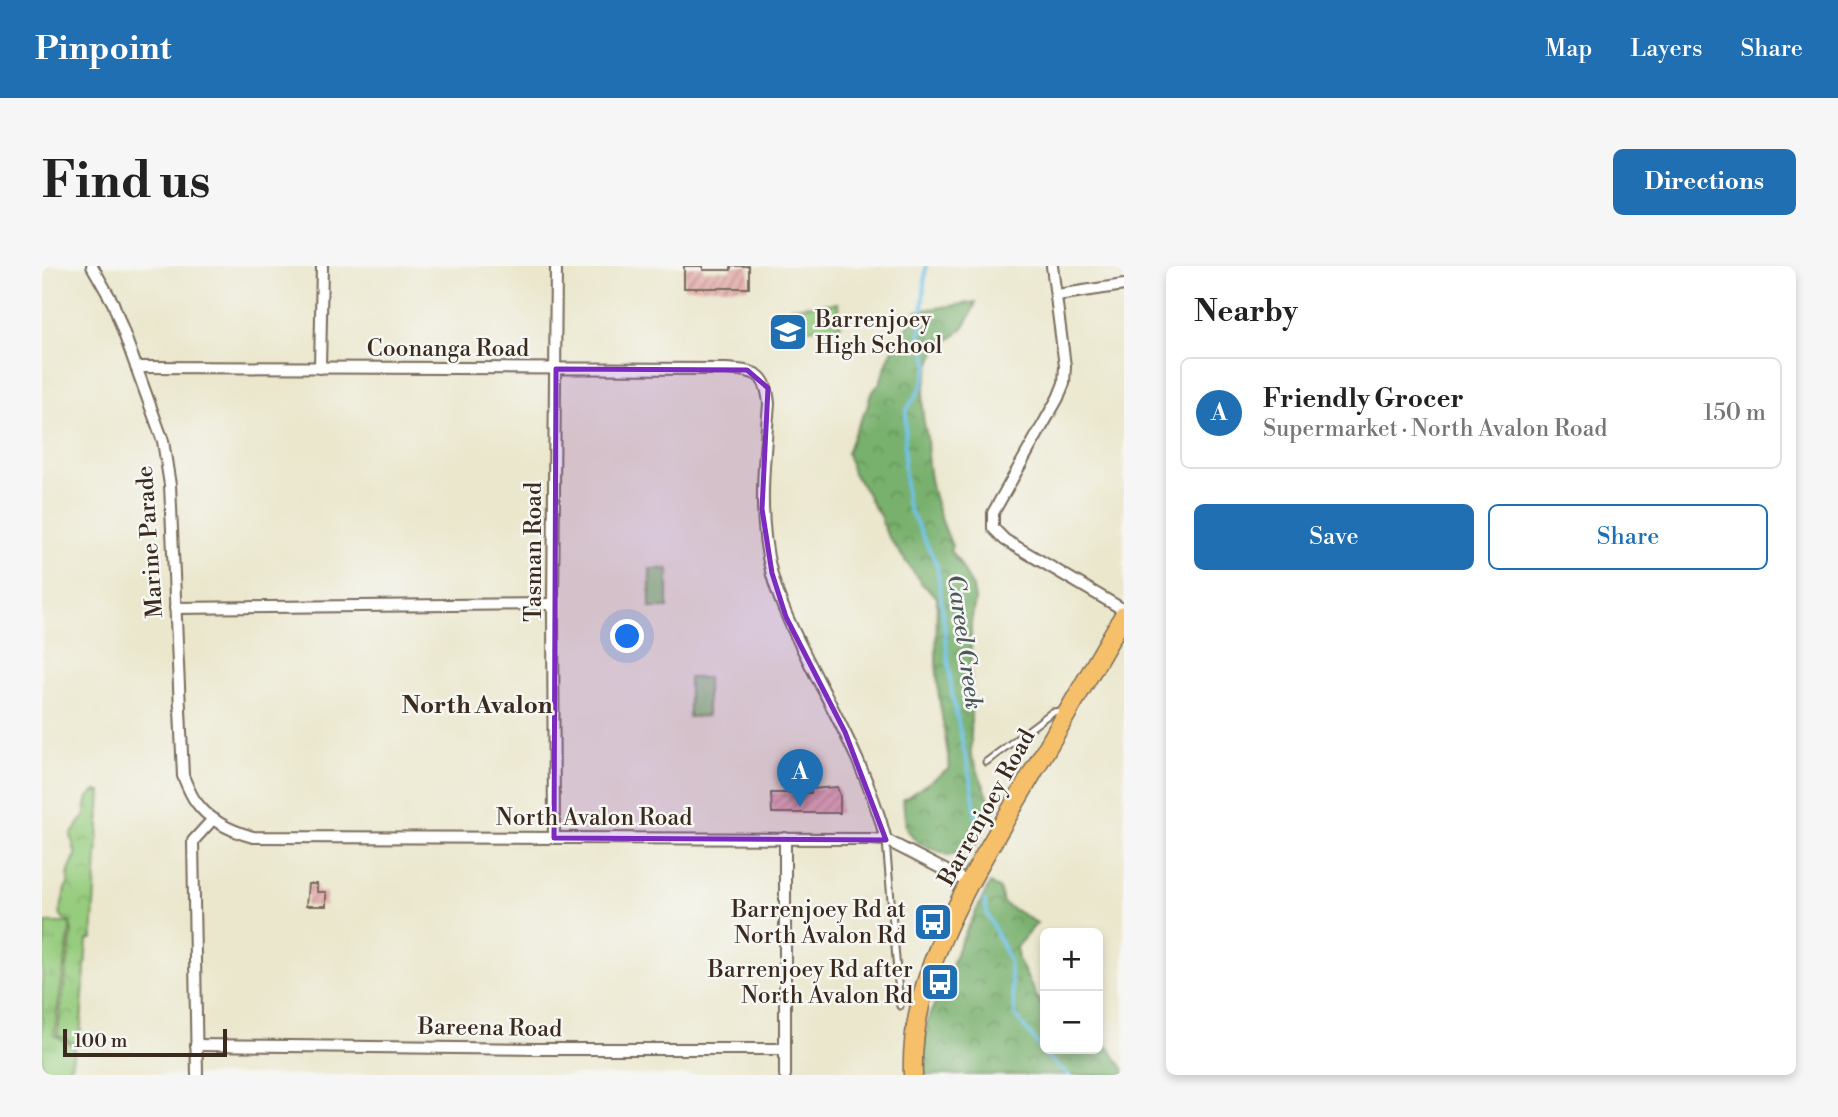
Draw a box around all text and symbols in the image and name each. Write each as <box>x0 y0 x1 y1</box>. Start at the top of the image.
text: Pinpoint <box>35 29 172 70</box>
text: Map <box>1545 34 1592 64</box>
text: Layers <box>1630 34 1702 64</box>
text: Share <box>1740 34 1803 64</box>
button: Directions <box>1613 149 1796 215</box>
text: Find us <box>42 152 211 213</box>
text: Nearby <box>1194 293 1298 331</box>
place label: Barrenjoey High School <box>814 306 943 360</box>
school or university icon: Barrenjoey High School <box>767 311 809 353</box>
street label: Coonanga Road <box>367 335 529 363</box>
text: Friendly Grocer <box>1263 383 1464 415</box>
text: A <box>1211 399 1227 427</box>
text: 150 m <box>1703 399 1766 427</box>
text: Supermarket · North Avalon Road <box>1263 415 1607 443</box>
street label: Marine Parade <box>131 465 169 619</box>
street label: Tasman Road <box>520 482 548 622</box>
button: Save <box>1194 504 1474 570</box>
button: Share <box>1488 504 1768 570</box>
water label: Careel Creek <box>940 573 988 711</box>
your location <box>610 619 644 653</box>
district label: North Avalon <box>401 691 553 721</box>
street label: Barrenjoey Road <box>932 724 1041 891</box>
pin: A <box>777 749 823 807</box>
street label: North Avalon Road <box>496 804 692 832</box>
place label: Barrenjoey Rd at North Avalon Rd <box>730 896 906 950</box>
bus stop icon: Barrenjoey Rd at North Avalon Rd <box>912 901 954 943</box>
map controls <box>1040 928 1103 1054</box>
button: + <box>1040 928 1103 991</box>
place label: Barrenjoey Rd after North Avalon Rd <box>707 956 913 1010</box>
bus stop icon: Barrenjoey Rd after North Avalon Rd <box>919 961 961 1003</box>
button: − <box>1040 991 1103 1054</box>
street label: Bareena Road <box>417 1013 562 1043</box>
scale bar <box>63 1026 228 1058</box>
text: 100 m <box>74 1029 127 1053</box>

